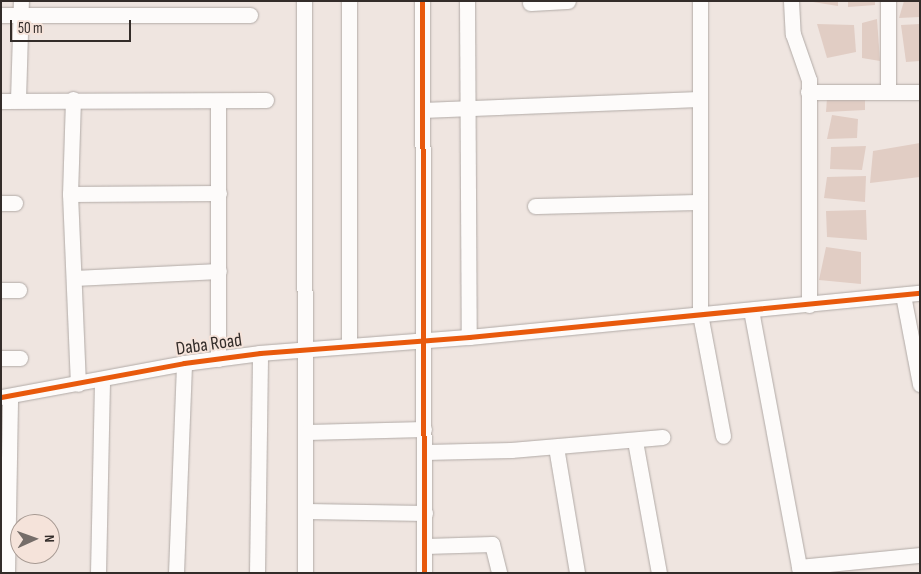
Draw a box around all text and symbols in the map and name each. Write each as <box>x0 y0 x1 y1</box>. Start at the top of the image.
scale bar <box>12 10 134 42</box>
text: 50 m <box>18 19 43 38</box>
street label: Daba Road <box>175 329 243 361</box>
north arrow <box>10 514 60 564</box>
text: N <box>41 534 58 543</box>

